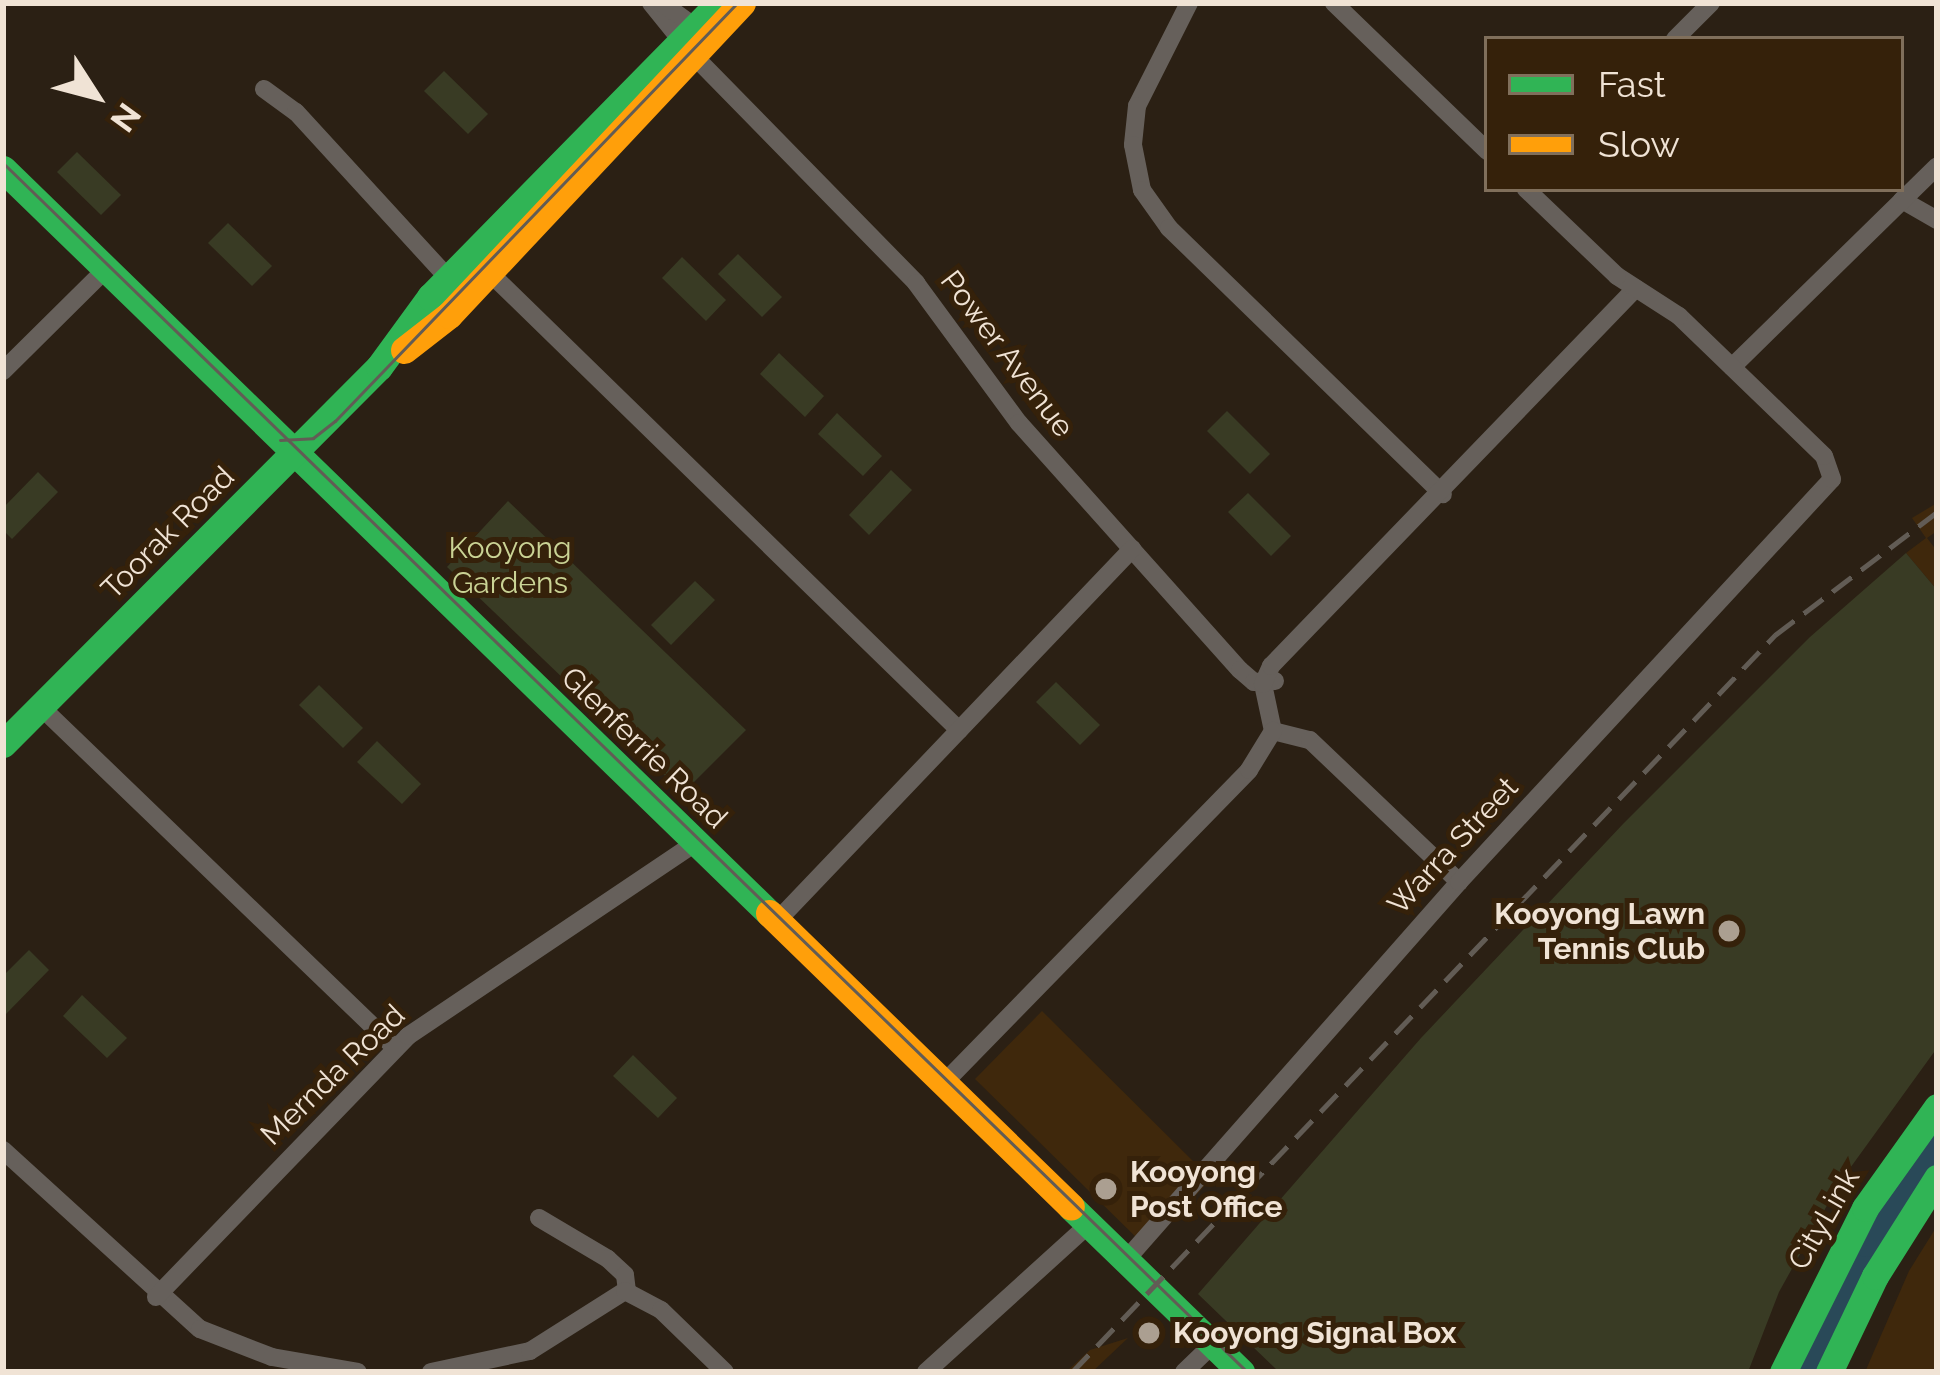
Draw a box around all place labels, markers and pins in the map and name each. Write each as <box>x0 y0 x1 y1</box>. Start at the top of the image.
place label: Kooyong Lawn Tennis Club <box>1494 896 1705 966</box>
marker: Kooyong Lawn Tennis Club <box>1716 918 1742 944</box>
place label: Kooyong Post Office <box>1130 1154 1282 1224</box>
marker: Kooyong Post Office <box>1093 1176 1119 1202</box>
place label: Kooyong Signal Box <box>1173 1315 1457 1351</box>
marker: Kooyong Signal Box <box>1136 1320 1162 1346</box>

